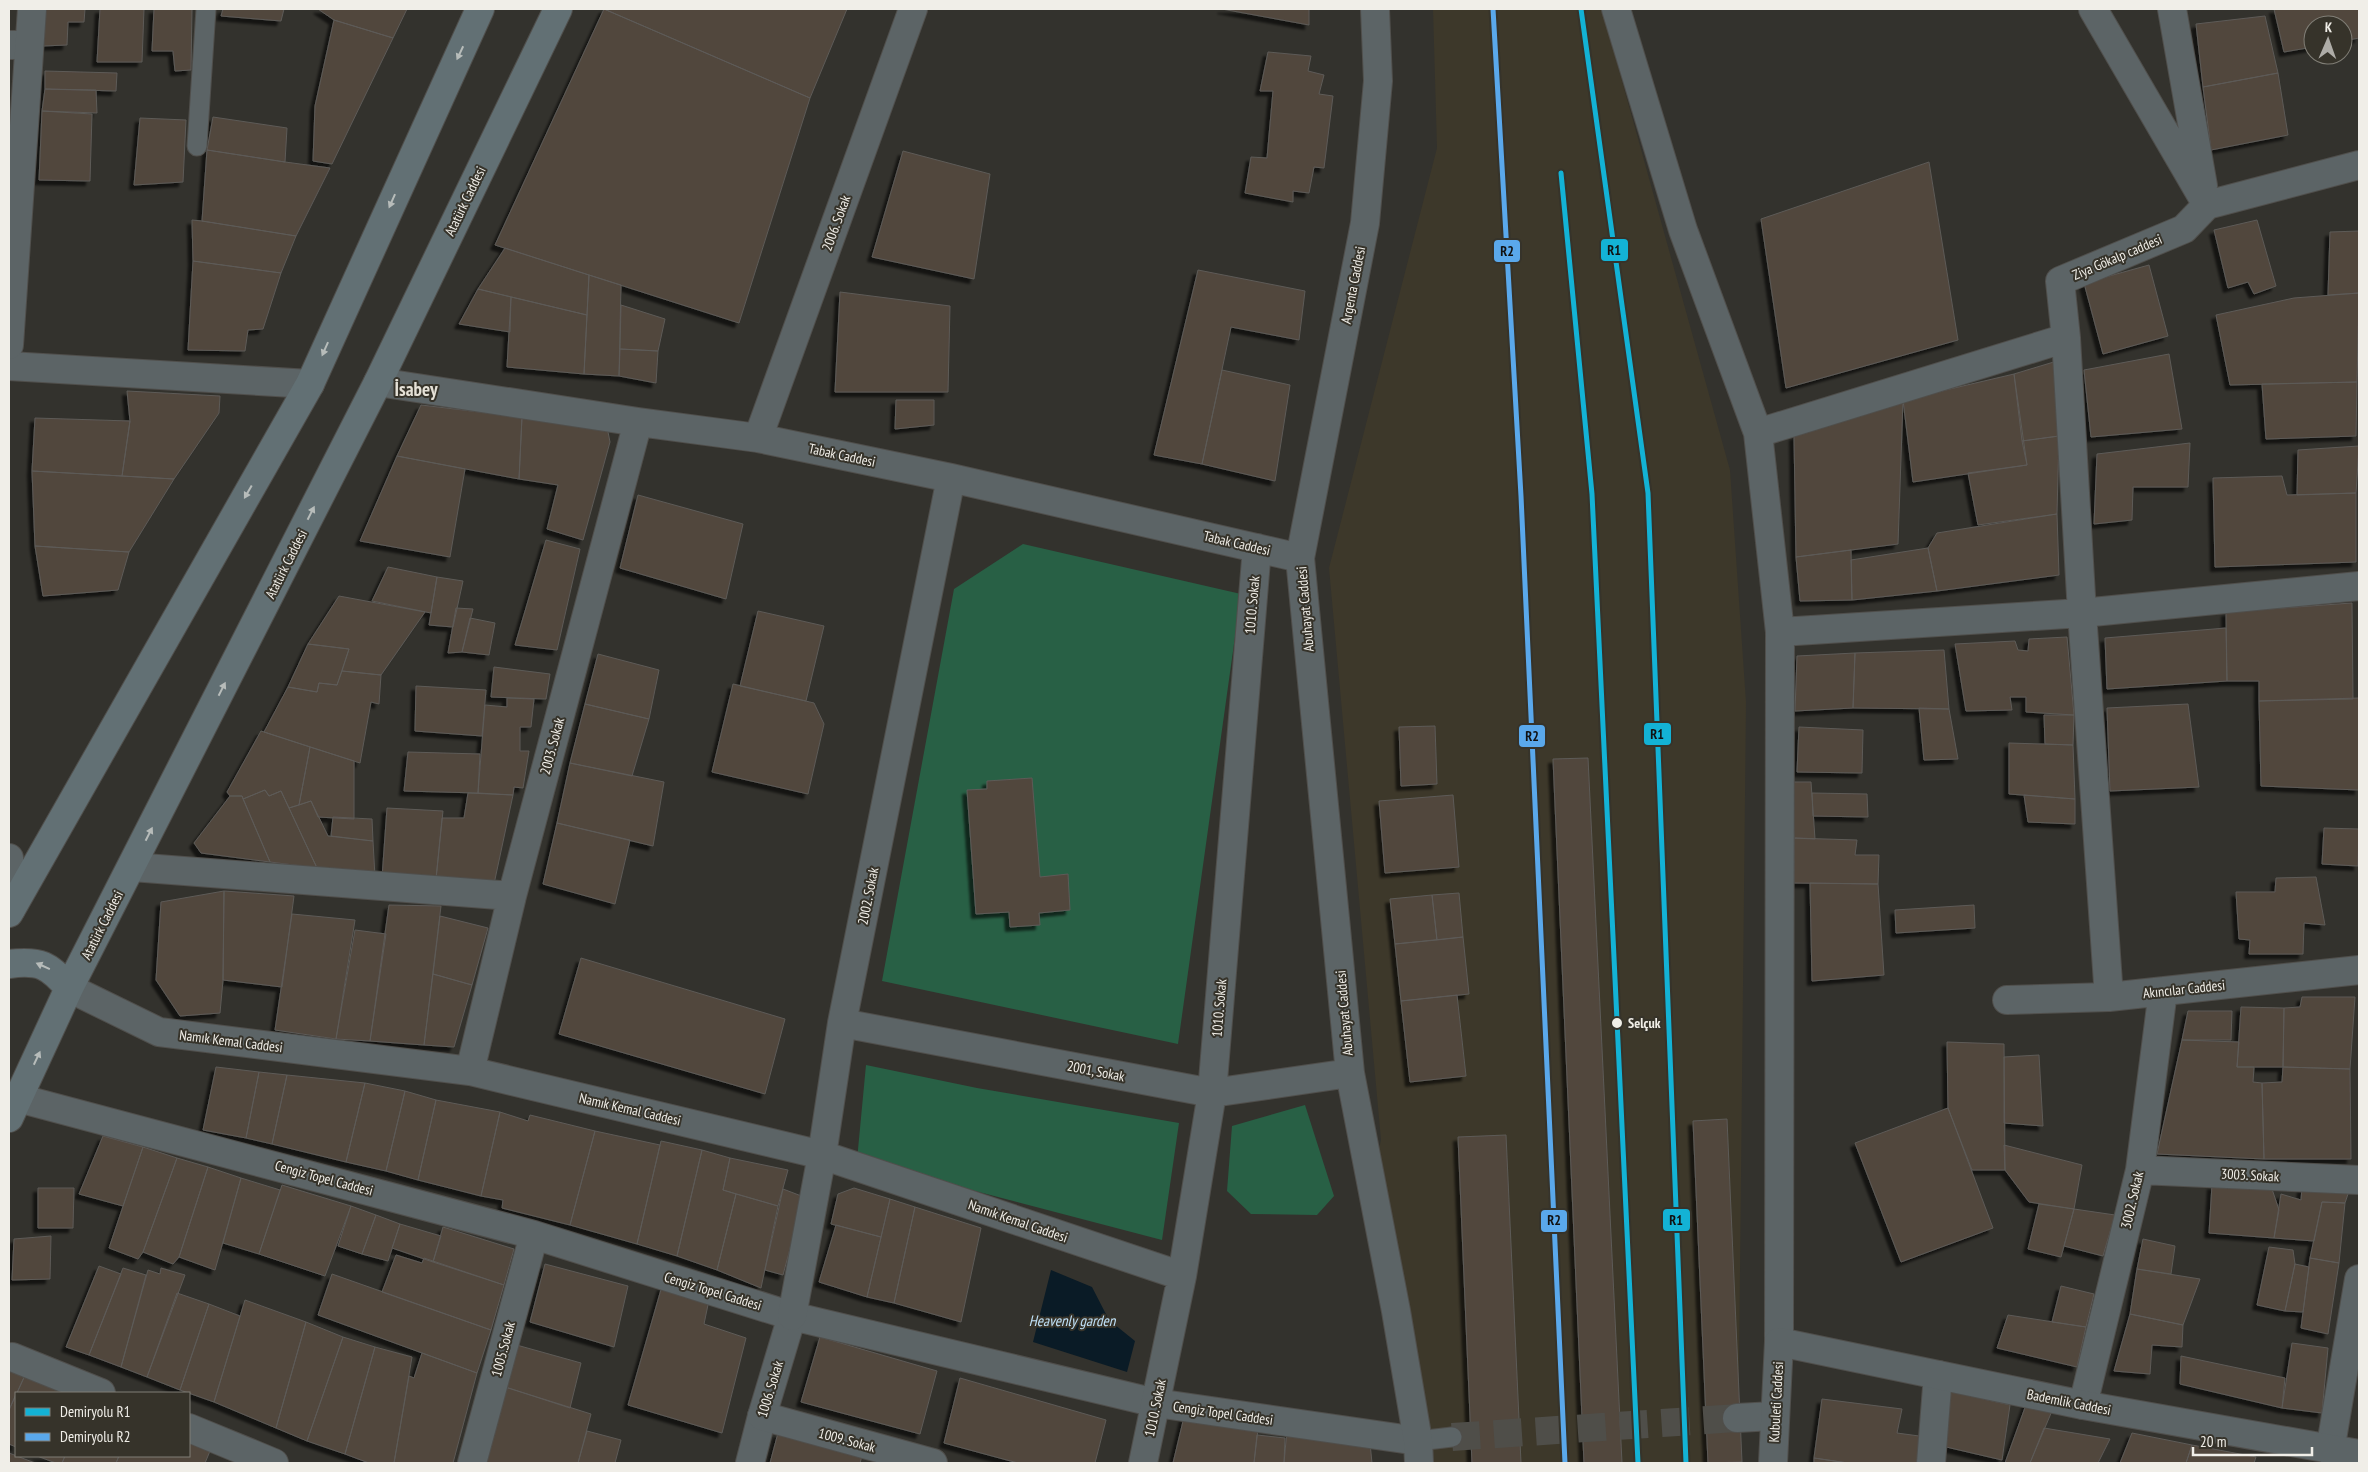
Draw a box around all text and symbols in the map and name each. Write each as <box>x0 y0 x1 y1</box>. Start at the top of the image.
north arrow <box>2303 15 2353 65</box>
text: K <box>2325 18 2333 36</box>
one-way arrow <box>456 46 464 60</box>
street label: Atatürk Caddesi <box>440 163 490 239</box>
street label: 2006. Sokak <box>818 192 855 253</box>
one-way arrow <box>388 194 396 208</box>
street label: Ziya Gökalp caddesi <box>2069 230 2165 284</box>
line badge: R1 <box>1600 238 1629 262</box>
line badge: R2 <box>1493 239 1521 263</box>
text: R1 <box>1607 241 1621 259</box>
text: R2 <box>1500 242 1514 260</box>
street label: Argenta Caddesi <box>1337 245 1369 325</box>
one-way arrow <box>321 342 329 356</box>
district label: İsabey <box>395 377 438 401</box>
street label: Tabak Caddesi <box>807 439 877 471</box>
one-way arrow <box>244 485 253 498</box>
one-way arrow <box>308 506 316 520</box>
street label: Atatürk Caddesi <box>261 526 311 602</box>
street label: Tabak Caddesi <box>1202 527 1272 559</box>
street label: Abuhayat Caddesi <box>1292 566 1318 652</box>
street label: 1010. Sokak <box>1240 575 1264 635</box>
one-way arrow <box>218 682 226 696</box>
street label: 2003. Sokak <box>536 715 568 776</box>
line badge: R1 <box>1643 722 1672 746</box>
line badge: R2 <box>1518 724 1546 748</box>
text: R1 <box>1650 725 1664 743</box>
text: R2 <box>1525 727 1539 745</box>
one-way arrow <box>145 827 153 841</box>
street label: 2002. Sokak <box>854 865 882 926</box>
street label: Atatürk Caddesi <box>77 887 127 963</box>
one-way arrow <box>36 962 50 970</box>
street label: Abuhayat Caddesi <box>1331 970 1357 1056</box>
street label: Akıncılar Caddesi <box>2142 976 2226 1002</box>
street label: 1010. Sokak <box>1207 978 1231 1038</box>
place label: Selçuk <box>1628 1014 1661 1032</box>
marker: Selçuk <box>1610 1016 1624 1030</box>
street label: Namık Kemal Caddesi <box>178 1026 284 1056</box>
one-way arrow <box>33 1051 41 1065</box>
street label: 2001, Sokak <box>1066 1057 1127 1086</box>
street label: Namık Kemal Caddesi <box>577 1089 683 1129</box>
street label: Cengiz Topel Caddesi <box>273 1156 375 1200</box>
street label: 3003. Sokak <box>2220 1164 2280 1186</box>
street label: 3002. Sokak <box>2117 1169 2147 1230</box>
street label: Namık Kemal Caddesi <box>966 1196 1070 1246</box>
line badge: R1 <box>1662 1208 1691 1232</box>
line badge: R2 <box>1540 1209 1568 1233</box>
text: R2 <box>1547 1211 1561 1229</box>
text: R1 <box>1669 1211 1683 1229</box>
street label: Cengiz Topel Caddesi <box>662 1268 764 1314</box>
water label: Heavenly garden <box>1029 1311 1117 1330</box>
street label: 1005.Sokak <box>487 1319 519 1378</box>
street label: 1006. Sokak <box>753 1358 787 1419</box>
street label: Kubuleti Caddesi <box>1765 1361 1787 1443</box>
street label: 1010. Sokak <box>1140 1377 1170 1438</box>
street label: Bademlik Caddesi <box>2026 1385 2112 1419</box>
legend <box>15 1392 190 1457</box>
street label: Cengiz Topel Caddesi <box>1172 1397 1274 1429</box>
text: Demiryolu R1 <box>60 1402 130 1421</box>
street label: 1009. Sokak <box>817 1424 878 1456</box>
scale bar <box>2193 1424 2312 1456</box>
text: Demiryolu R2 <box>60 1427 130 1446</box>
text: 20 m <box>2200 1432 2226 1451</box>

